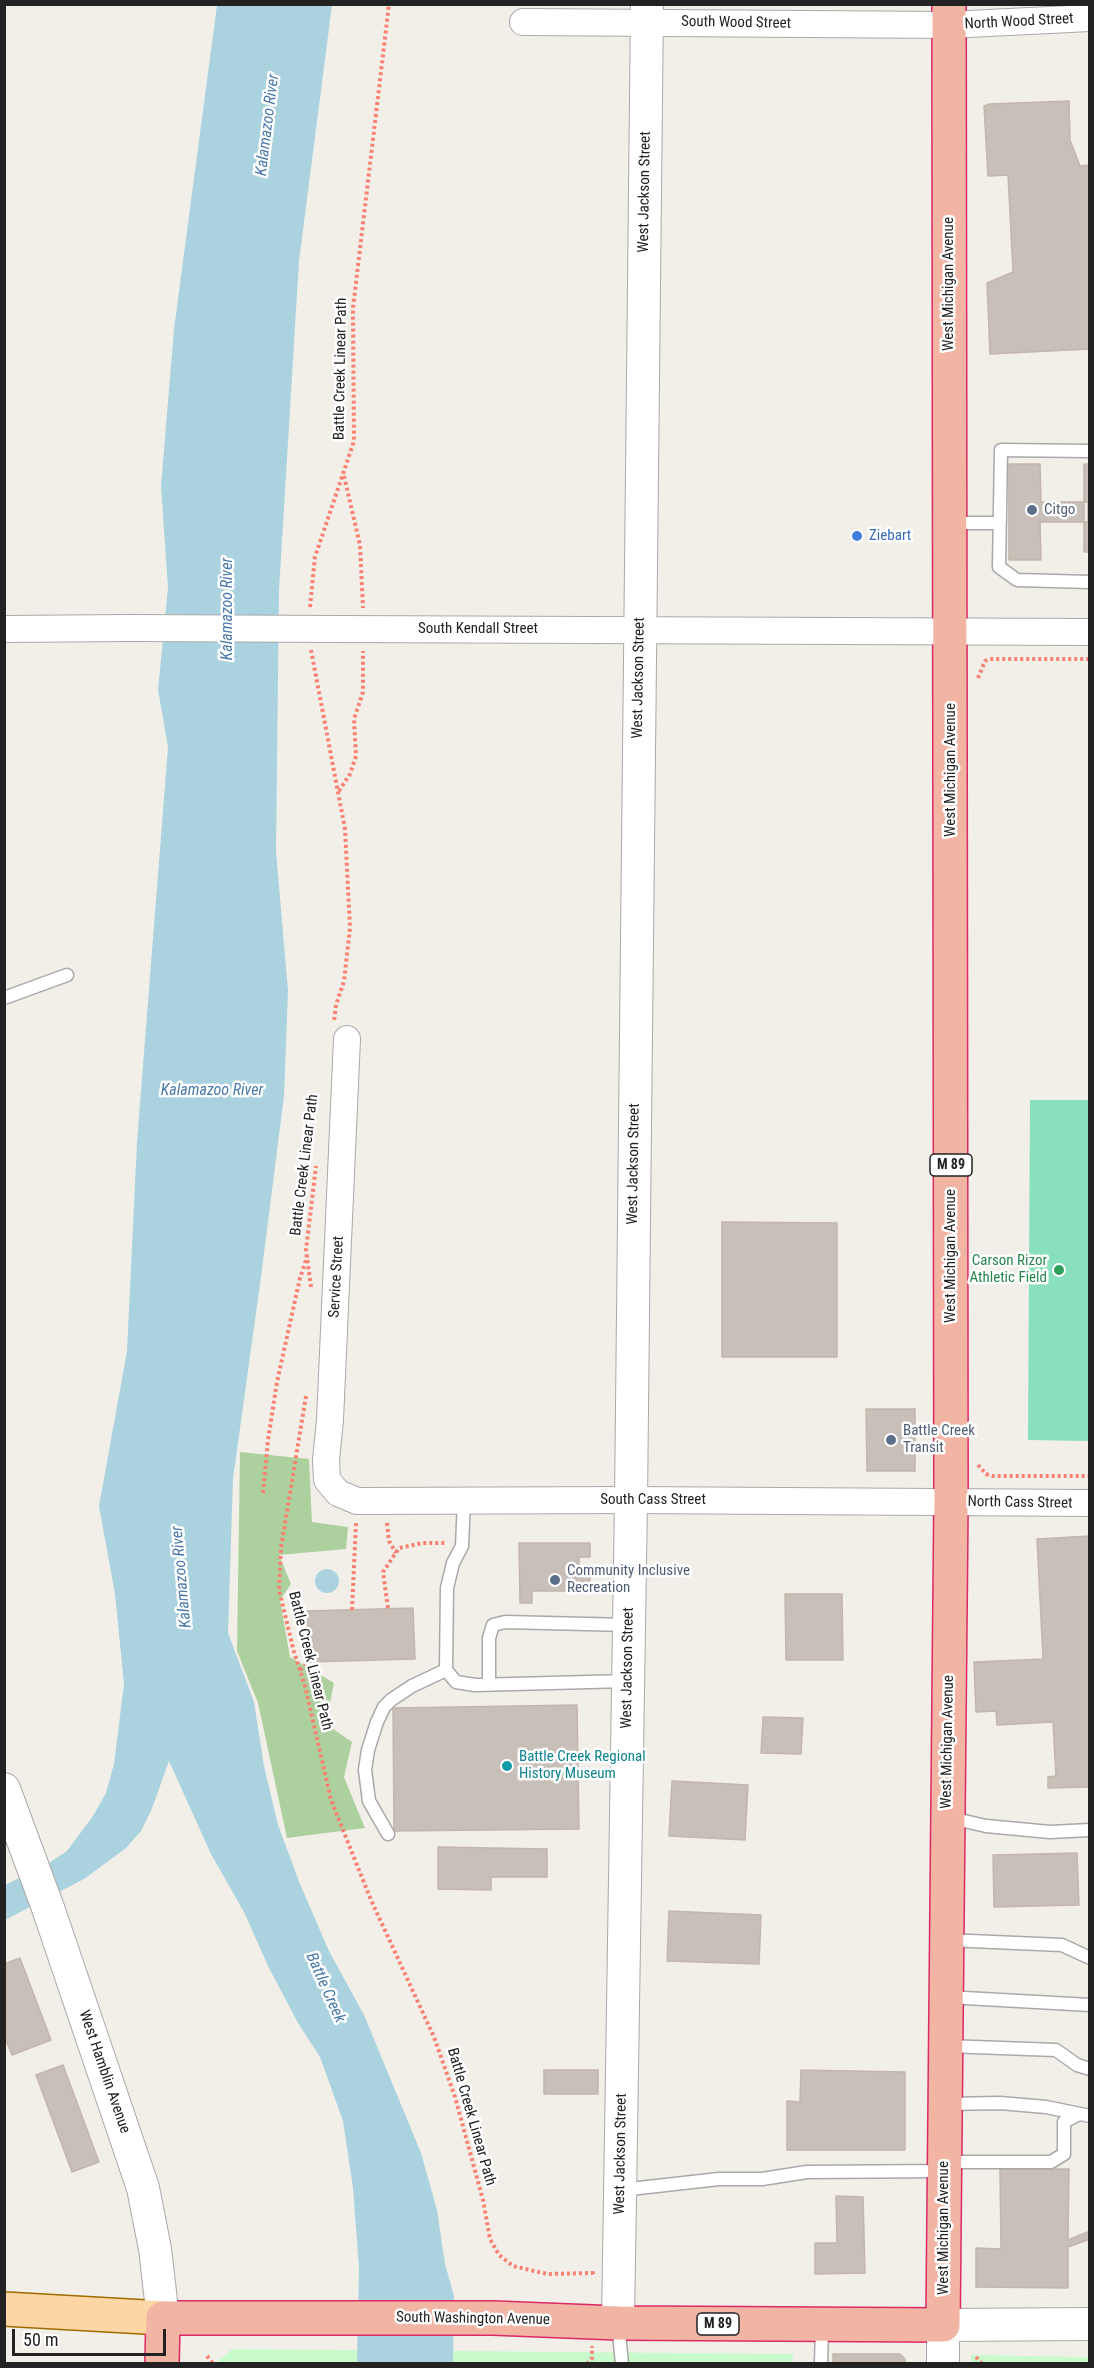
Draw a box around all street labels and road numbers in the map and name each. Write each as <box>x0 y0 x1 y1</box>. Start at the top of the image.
street label: North Wood Street <box>964 10 1074 34</box>
street label: South Wood Street <box>681 13 791 33</box>
street label: West Jackson Street <box>635 131 655 253</box>
street label: West Michigan Avenue <box>940 217 958 351</box>
street label: Battle Creek Linear Path <box>331 298 351 440</box>
street label: West Jackson Street <box>629 617 649 739</box>
street label: South Kendall Street <box>418 620 538 638</box>
street label: West Michigan Avenue <box>942 703 960 837</box>
street label: Battle Creek Linear Path <box>287 1093 323 1237</box>
street label: West Jackson Street <box>624 1103 644 1225</box>
road number: M 89 <box>930 1154 972 1176</box>
street label: West Michigan Avenue <box>942 1189 960 1323</box>
street label: Service Street <box>326 1236 348 1318</box>
street label: South Cass Street <box>600 1491 706 1509</box>
street label: North Cass Street <box>967 1493 1073 1513</box>
street label: Battle Creek Linear Path <box>284 1590 336 1732</box>
street label: West Jackson Street <box>618 1607 638 1729</box>
street label: West Michigan Avenue <box>938 1675 958 1809</box>
street label: West Hamblin Avenue <box>75 2008 133 2136</box>
street label: Battle Creek Linear Path <box>443 2046 499 2188</box>
street label: West Jackson Street <box>611 2093 631 2215</box>
street label: West Michigan Avenue <box>935 2161 953 2295</box>
street label: South Washington Avenue <box>396 2309 550 2329</box>
road number: M 89 <box>697 2313 739 2335</box>

